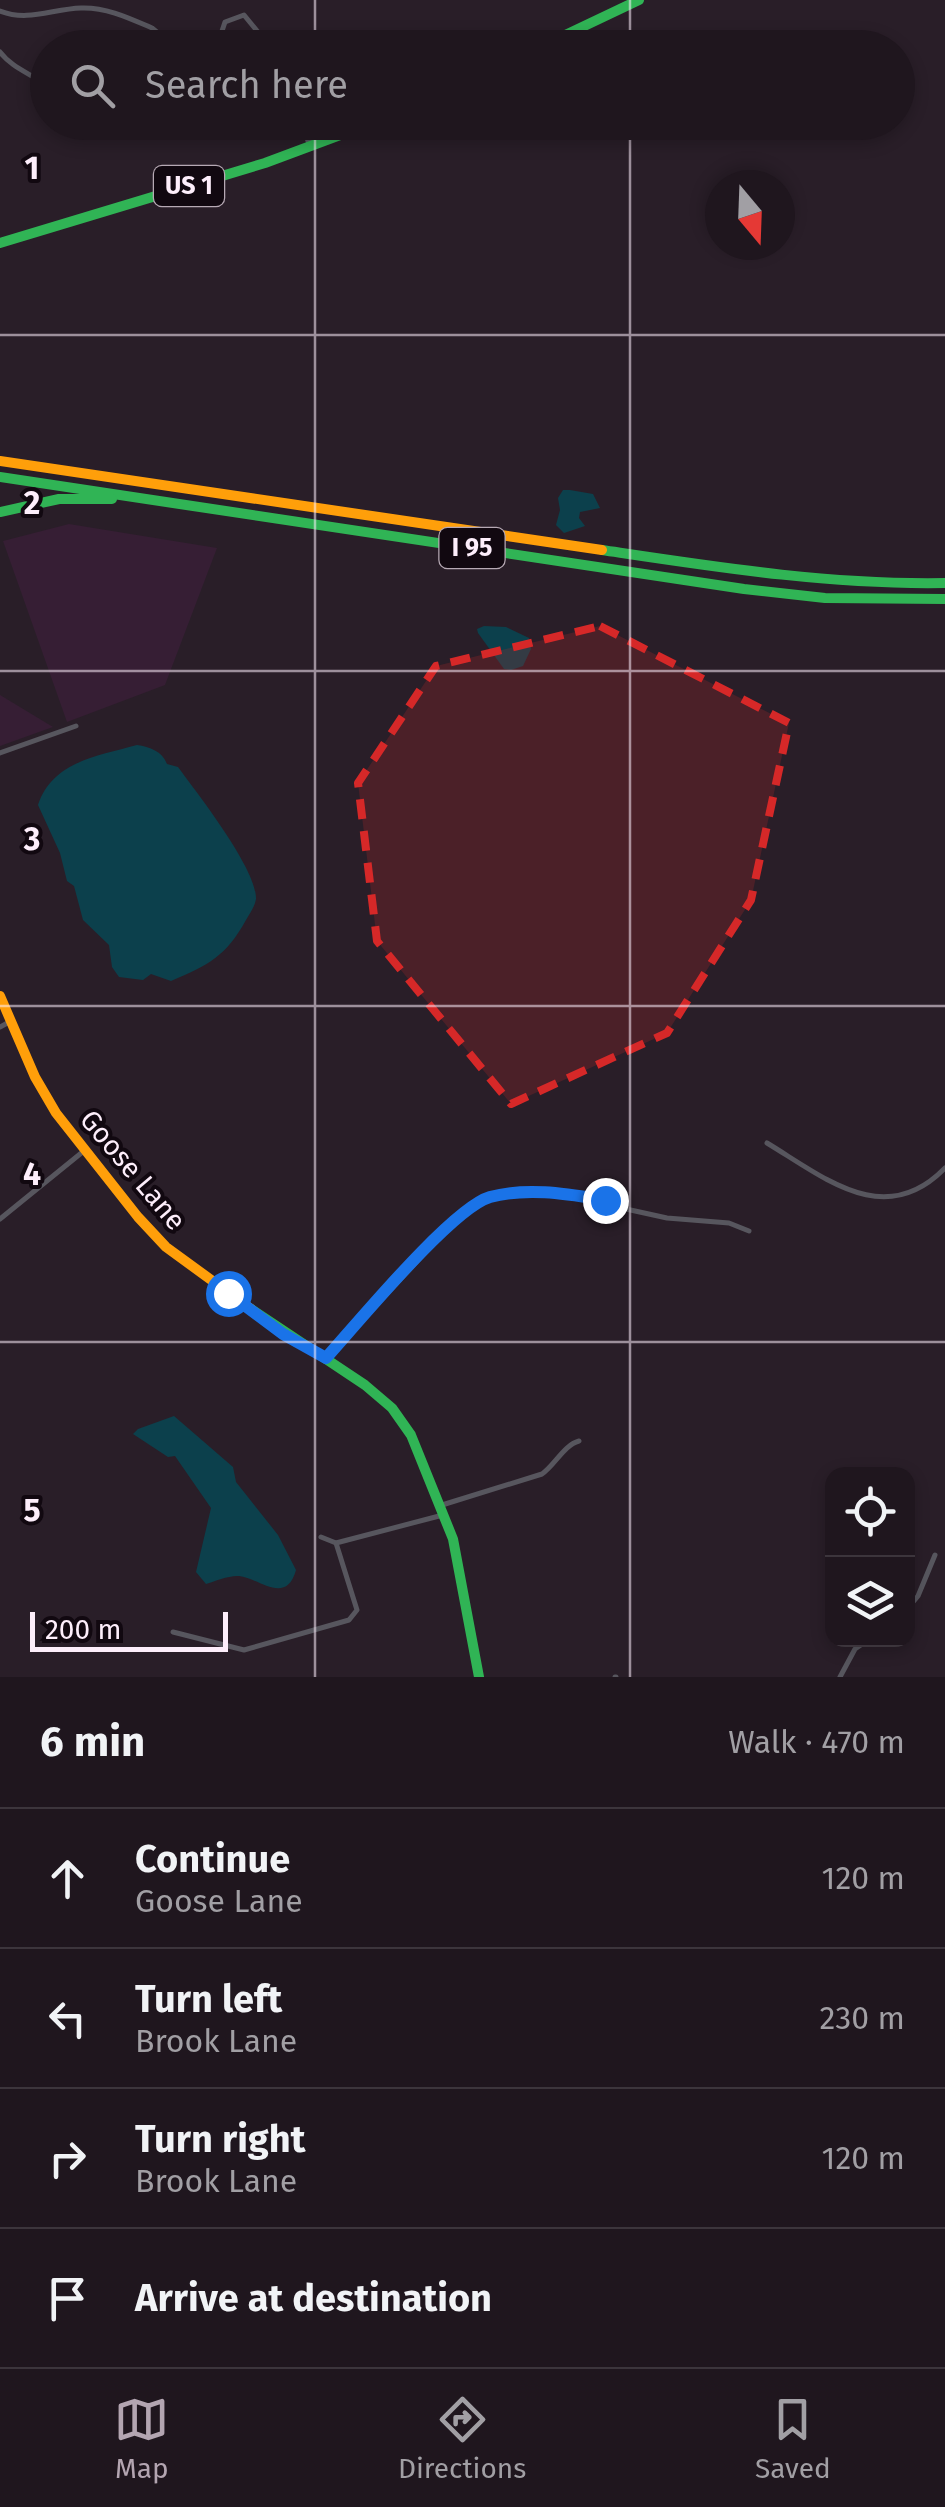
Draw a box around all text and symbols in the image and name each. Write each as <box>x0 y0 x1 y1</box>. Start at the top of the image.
search box <box>30 30 915 140</box>
icon: search <box>65 58 120 113</box>
text: Search here <box>145 62 348 108</box>
text: 1 <box>25 149 39 187</box>
road number: US 1 <box>154 166 224 206</box>
north arrow <box>705 170 795 260</box>
text: 2 <box>24 484 40 522</box>
road number: I 95 <box>440 528 504 568</box>
text: 3 <box>23 820 40 858</box>
street label: Goose Lane <box>73 1103 193 1237</box>
text: 4 <box>23 1155 41 1193</box>
route end <box>583 1178 629 1224</box>
route start <box>206 1271 252 1317</box>
map controls <box>825 1467 915 1647</box>
button: locate <box>825 1467 915 1557</box>
text: 5 <box>23 1491 41 1529</box>
button: layers <box>825 1557 915 1647</box>
scale bar <box>30 1607 228 1652</box>
text: 200 m <box>45 1613 122 1646</box>
text: 6 min <box>40 1717 145 1767</box>
text: Walk · 470 m <box>728 1723 905 1761</box>
text: Continue <box>135 1836 290 1882</box>
icon: ahead <box>40 1851 95 1906</box>
text: 120 m <box>822 1859 905 1897</box>
text: Goose Lane <box>135 1882 303 1920</box>
text: Turn left <box>135 1976 282 2022</box>
icon: left <box>40 1991 95 2046</box>
text: 230 m <box>820 1999 905 2037</box>
text: Brook Lane <box>135 2022 297 2060</box>
text: Turn right <box>135 2116 305 2162</box>
icon: right <box>40 2131 95 2186</box>
text: 120 m <box>822 2139 905 2177</box>
text: Brook Lane <box>135 2162 297 2200</box>
icon: arrive <box>40 2271 95 2326</box>
text: Arrive at destination <box>135 2275 492 2321</box>
tab: Map <box>114 2392 169 2485</box>
tab: Directions <box>398 2392 526 2485</box>
tab: Saved <box>755 2392 831 2485</box>

